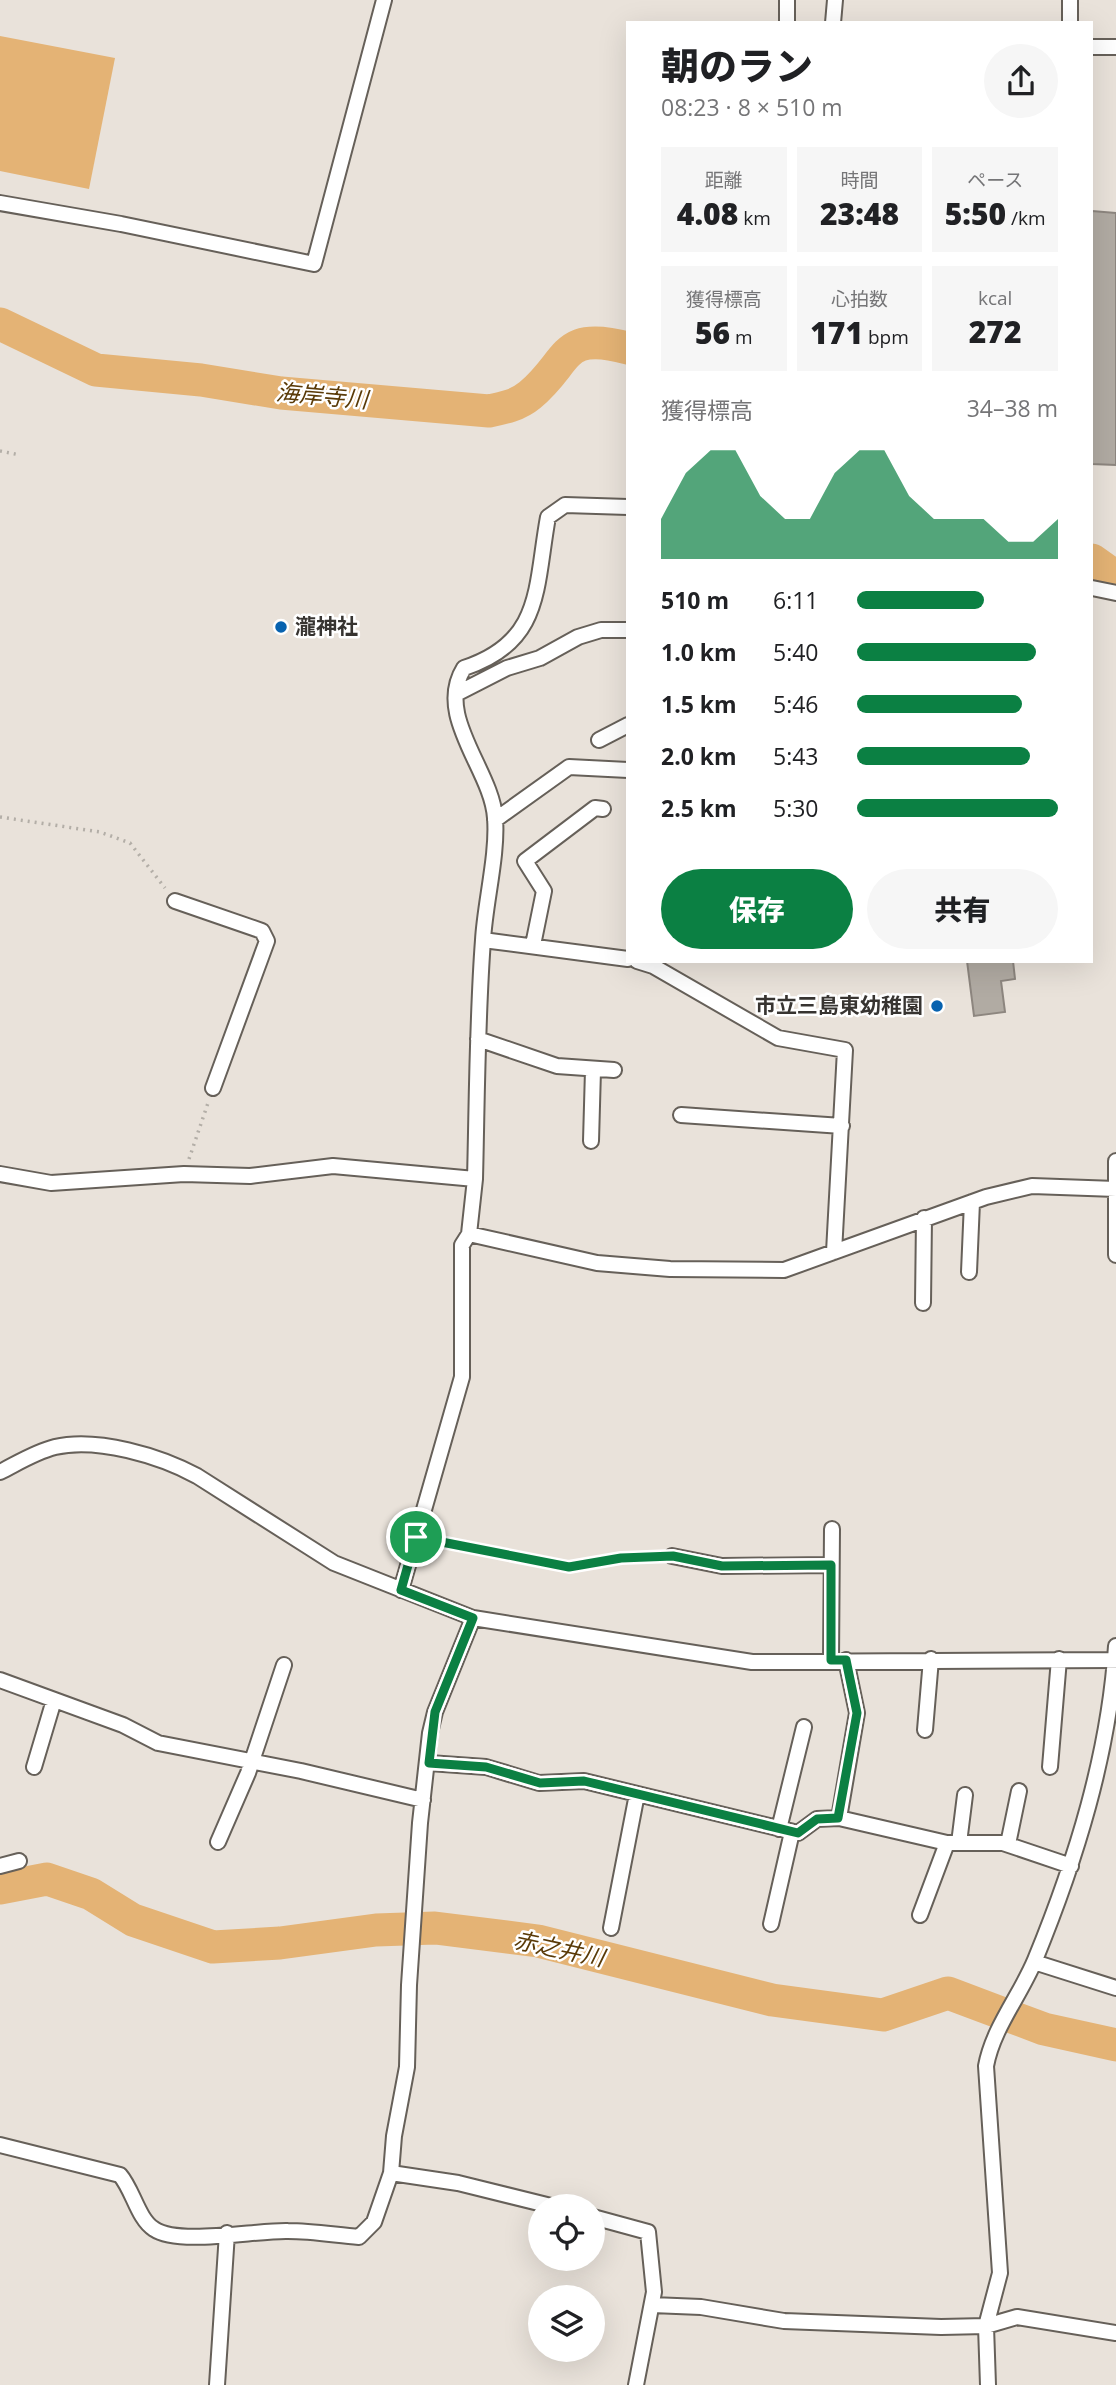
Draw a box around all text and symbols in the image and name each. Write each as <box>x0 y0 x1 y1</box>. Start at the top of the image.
text: 朝のラン <box>661 39 813 91</box>
button: share <box>984 44 1058 118</box>
text: 08:23 · 8 × 510 m <box>661 91 843 123</box>
text: 距離 <box>705 167 743 193</box>
text: 時間 <box>840 167 879 193</box>
text: ペース <box>967 167 1023 193</box>
text: 4.08 <box>677 193 738 234</box>
text: 23:48 <box>820 193 899 234</box>
text: 5:50 <box>945 193 1006 234</box>
text: km <box>738 205 771 231</box>
text: /km <box>1006 205 1046 231</box>
text: kcal <box>978 285 1012 311</box>
text: 獲得標高 <box>686 286 762 312</box>
text: 心拍数 <box>831 286 888 312</box>
text: 272 <box>969 311 1022 352</box>
text: 56 <box>695 312 730 353</box>
text: 171 <box>810 312 863 353</box>
text: m <box>730 324 753 350</box>
text: bpm <box>863 324 909 350</box>
water label: 海岸寺川 <box>275 375 372 415</box>
text: 34–38 m <box>967 392 1058 424</box>
text: 獲得標高 <box>661 394 753 426</box>
text: 510 m <box>661 584 729 616</box>
text: 6:11 <box>773 584 819 616</box>
place label: 瀧神社 <box>295 612 358 640</box>
marker: 瀧神社 <box>273 619 289 635</box>
text: 1.0 km <box>661 636 737 668</box>
text: 5:40 <box>773 636 819 668</box>
text: 1.5 km <box>661 688 737 720</box>
text: 5:46 <box>773 688 819 720</box>
text: 2.0 km <box>661 740 737 772</box>
text: 5:43 <box>773 740 819 772</box>
text: 2.5 km <box>661 792 737 824</box>
text: 5:30 <box>773 792 819 824</box>
button: 保存 <box>661 869 853 949</box>
button: 共有 <box>867 869 1058 949</box>
place label: 市立三島東幼稚園 <box>755 991 923 1019</box>
marker: 市立三島東幼稚園 <box>929 998 945 1014</box>
pin <box>386 1507 446 1567</box>
icon: arrive <box>397 1518 435 1556</box>
water label: 赤之井川 <box>511 1923 610 1974</box>
map controls <box>528 2194 605 2362</box>
button: locate <box>528 2194 605 2271</box>
button: layers <box>528 2285 605 2362</box>

